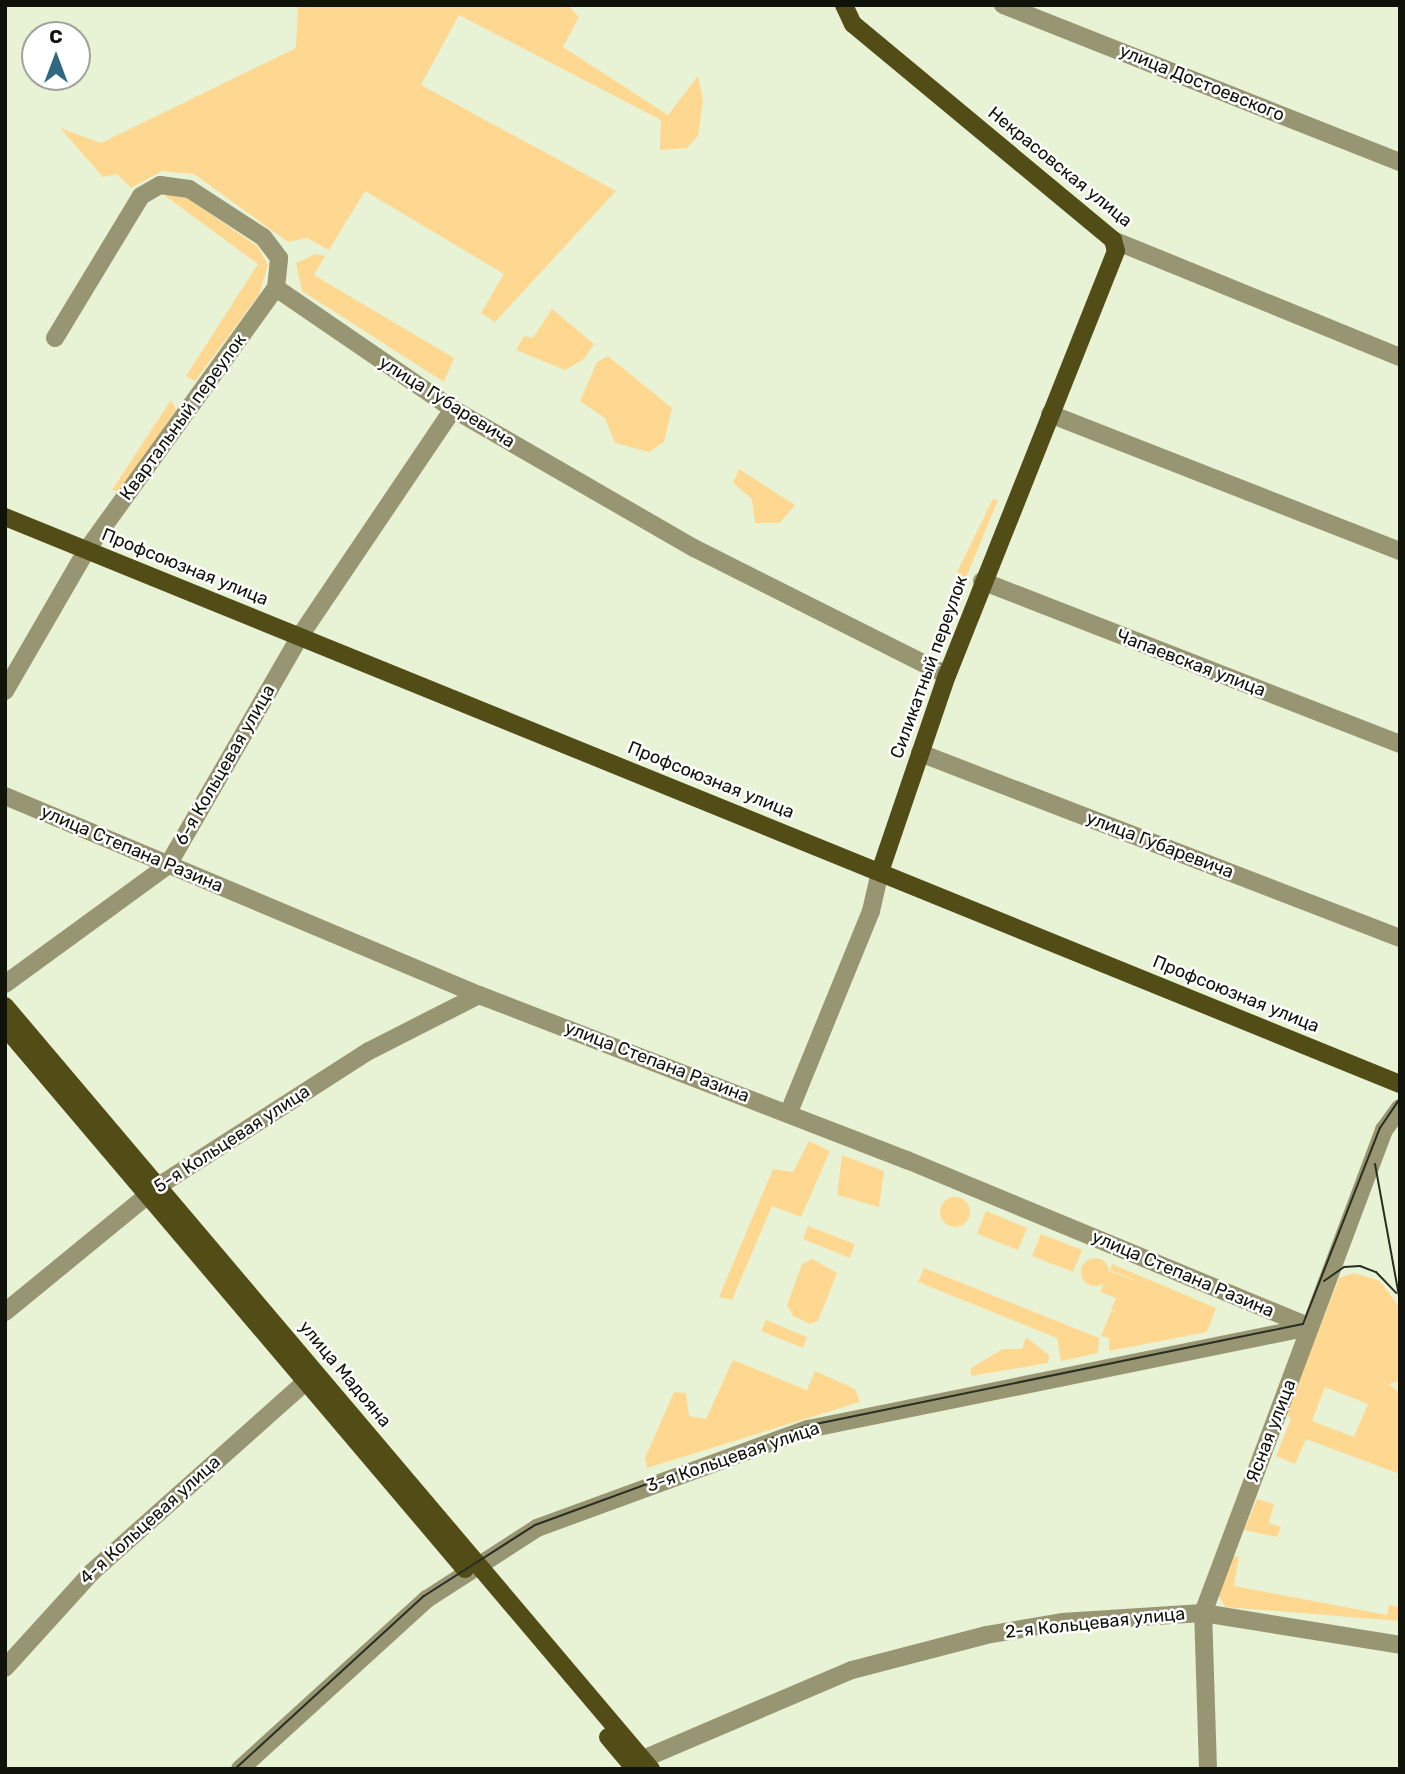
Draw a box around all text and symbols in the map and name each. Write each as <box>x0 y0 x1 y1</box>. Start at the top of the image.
north arrow <box>21 21 91 91</box>
text: С <box>49 25 63 48</box>
street label: улица Достоевского <box>1116 40 1288 126</box>
street label: Некрасовская улица <box>984 102 1136 232</box>
street label: Квартальный переулок <box>115 329 251 505</box>
street label: улица Губаревича <box>375 351 519 453</box>
street label: Профсоюзная улица <box>99 524 271 610</box>
street label: Силикатный переулок <box>886 573 972 761</box>
street label: Чапаевская улица <box>1113 625 1269 701</box>
street label: 6-я Кольцевая улица <box>170 681 280 849</box>
street label: Профсоюзная улица <box>625 737 797 823</box>
street label: улица Степана Разина <box>38 801 226 897</box>
street label: улица Губаревича <box>1083 807 1237 883</box>
street label: Профсоюзная улица <box>1150 951 1322 1037</box>
street label: улица Степана Разина <box>562 1017 752 1107</box>
street label: 5-я Кольцевая улица <box>150 1081 314 1197</box>
street label: улица Степана Разина <box>1089 1226 1277 1322</box>
street label: улица Мадояна <box>294 1316 396 1432</box>
street label: Ясная улица <box>1241 1376 1301 1486</box>
street label: 3-я Кольцевая улица <box>644 1417 822 1497</box>
street label: 4-я Кольцевая улица <box>75 1451 225 1589</box>
street label: 2-я Кольцевая улица <box>1004 1603 1186 1643</box>

